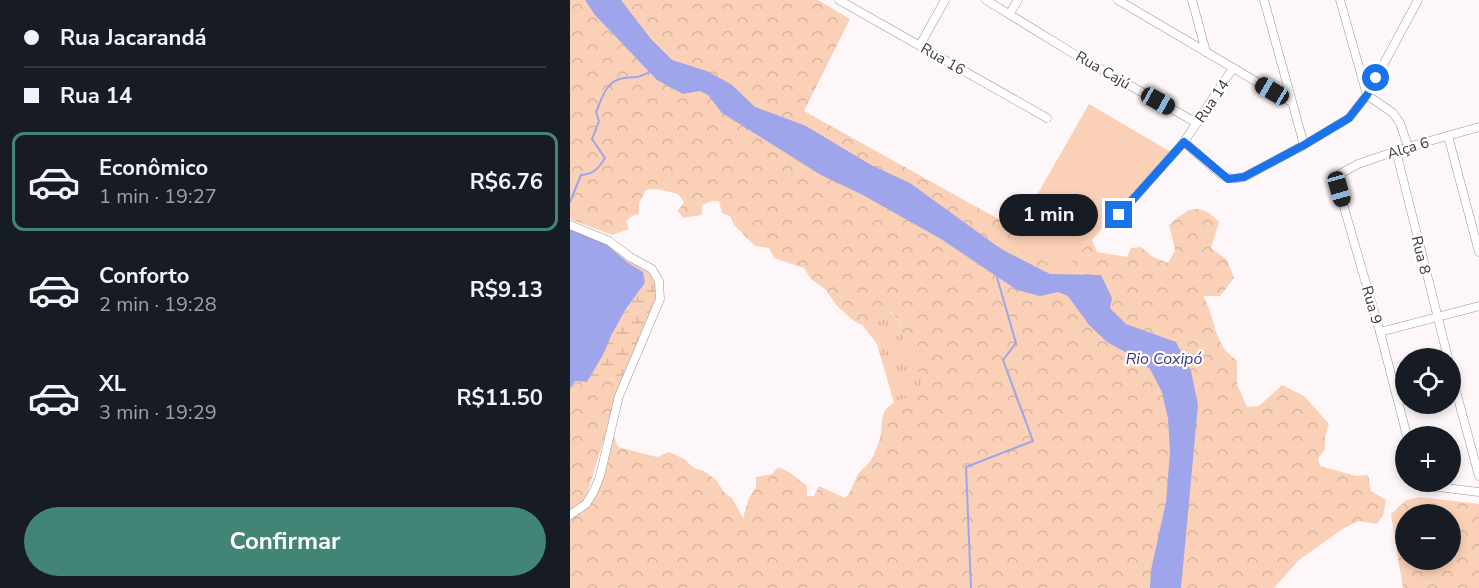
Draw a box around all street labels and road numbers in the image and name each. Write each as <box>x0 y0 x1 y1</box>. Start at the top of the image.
street label: Rua 16 <box>917 38 969 80</box>
street label: Rua Cajú <box>1072 46 1134 94</box>
street label: Rua 14 <box>1190 75 1234 127</box>
street label: Alça 6 <box>1385 132 1431 164</box>
street label: Rua 8 <box>1407 234 1435 276</box>
street label: Rua 9 <box>1357 283 1387 327</box>

